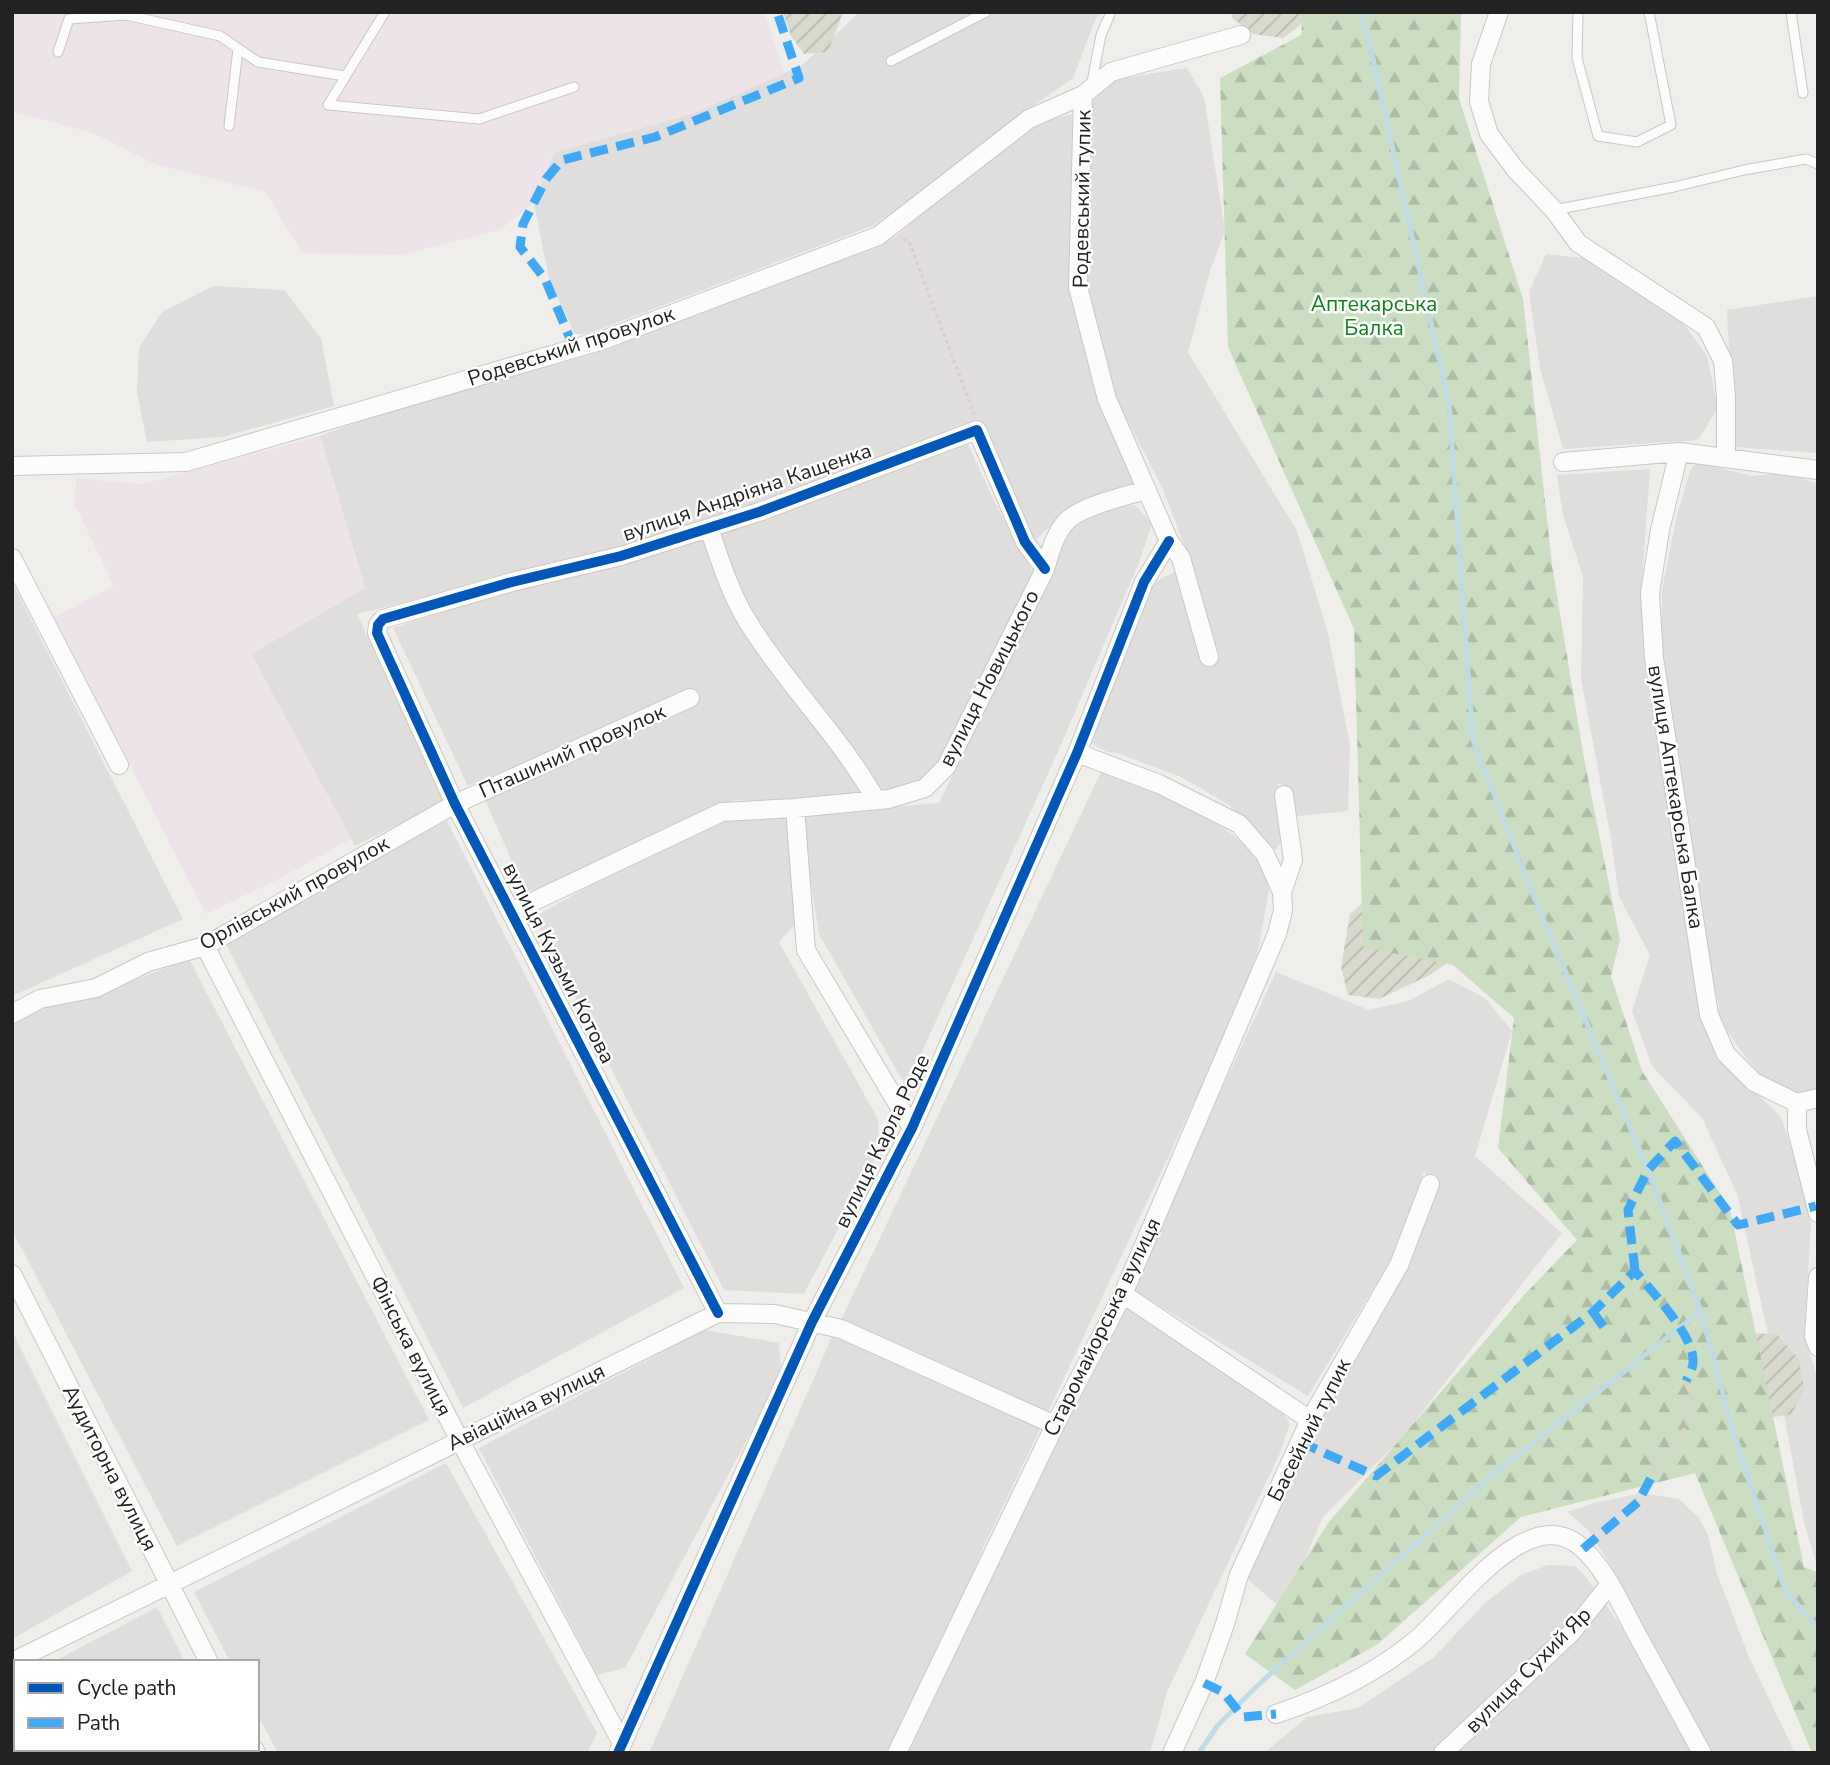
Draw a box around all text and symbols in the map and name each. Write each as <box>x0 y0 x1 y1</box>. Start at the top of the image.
street label: Родевський тупик <box>1066 109 1098 288</box>
park label: Аптекарська Балка <box>1311 290 1437 342</box>
street label: Родевський провулок <box>464 299 679 393</box>
street label: вулиця Андріяна Кащенка <box>619 436 875 548</box>
street label: вулиця Новицького <box>932 585 1046 771</box>
street label: вулиця Аптекарська Балка <box>1641 663 1711 931</box>
street label: Пташиний провулок <box>474 697 670 805</box>
street label: Орлівський провулок <box>194 829 395 957</box>
street label: вулиця Кузьми Котова <box>496 858 622 1068</box>
street label: вулиця Карла Роде <box>828 1050 936 1232</box>
street label: Старомайорська вулиця <box>1037 1213 1167 1441</box>
street label: Фінська вулиця <box>364 1271 458 1421</box>
street label: Басейний тупик <box>1261 1353 1358 1506</box>
street label: Авіаційна вулиця <box>442 1357 610 1457</box>
street label: Аудиторна вулиця <box>56 1380 164 1556</box>
street label: вулиця Сухий Яр <box>1459 1601 1597 1739</box>
legend <box>14 1660 259 1751</box>
text: Cycle path <box>77 1674 176 1702</box>
text: Path <box>77 1709 120 1737</box>

